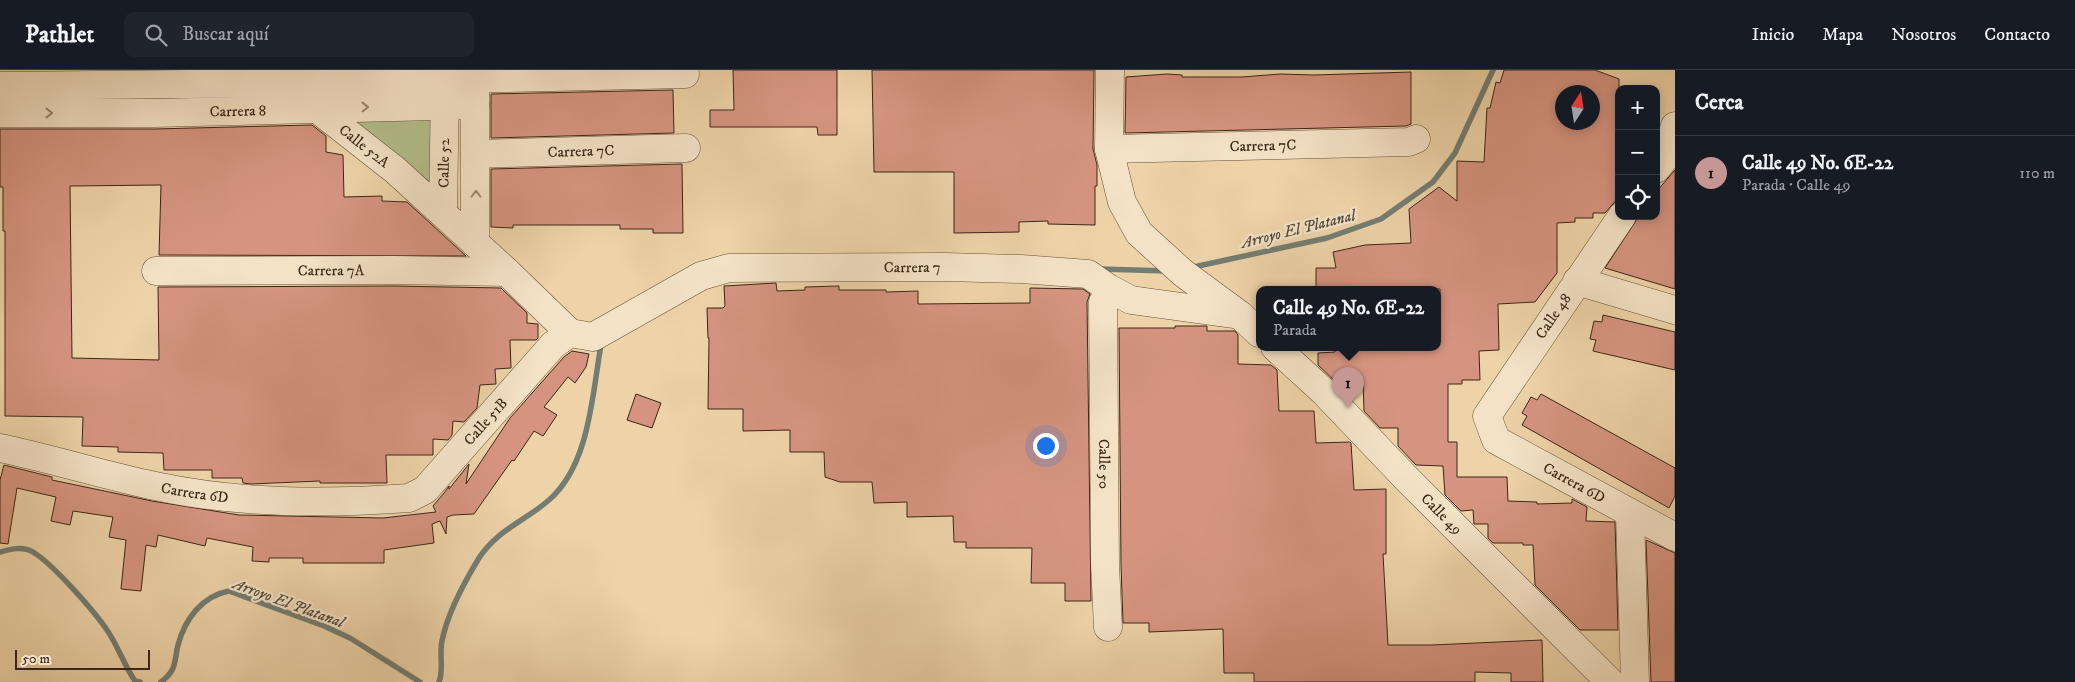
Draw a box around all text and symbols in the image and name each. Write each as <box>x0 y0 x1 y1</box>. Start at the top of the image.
search box <box>124 12 474 57</box>
text: Pathlet <box>25 20 94 50</box>
icon: search <box>142 21 170 49</box>
text: Buscar aquí <box>182 23 269 46</box>
text: Inicio <box>1752 24 1794 46</box>
text: Mapa <box>1822 24 1863 46</box>
text: Nosotros <box>1891 24 1956 46</box>
text: Contacto <box>1984 24 2050 46</box>
north arrow <box>1555 85 1600 130</box>
map controls <box>1615 85 1660 220</box>
button: + <box>1615 85 1660 130</box>
text: Cerca <box>1695 90 1743 116</box>
street label: Carrera 8 <box>210 101 266 122</box>
one-way arrow <box>361 102 369 112</box>
one-way arrow <box>45 108 53 118</box>
street label: Calle 52A <box>335 121 393 172</box>
button: − <box>1615 130 1660 175</box>
street label: Carrera 7C <box>1229 136 1297 156</box>
street label: Calle 52 <box>434 137 454 188</box>
street label: Carrera 7C <box>547 141 615 162</box>
text: Calle 49 No. 6E-22 <box>1742 152 1893 175</box>
text: 1 <box>1708 163 1714 183</box>
text: 110 m <box>2019 163 2055 183</box>
button: locate <box>1615 175 1660 220</box>
text: Parada · Calle 49 <box>1742 175 1851 195</box>
one-way arrow <box>471 190 481 198</box>
water label: Arroyo El Platanal <box>1237 205 1359 253</box>
street label: Carrera 7 <box>884 258 941 277</box>
street label: Carrera 7A <box>298 261 365 280</box>
popup <box>1256 286 1441 351</box>
street label: Calle 48 <box>1531 290 1576 343</box>
text: Calle 49 No. 6E-22 <box>1273 297 1424 320</box>
text: Parada <box>1273 320 1317 340</box>
pin: 1 <box>1332 367 1364 408</box>
street label: Calle 51B <box>460 394 512 450</box>
your location <box>1033 433 1059 459</box>
street label: Calle 50 <box>1094 439 1113 489</box>
street label: Carrera 6D <box>1540 458 1608 507</box>
street label: Carrera 6D <box>159 479 229 507</box>
street label: Calle 49 <box>1417 489 1466 539</box>
water label: Arroyo El Platanal <box>228 573 349 633</box>
scale bar <box>15 647 150 670</box>
text: 50 m <box>22 650 50 668</box>

